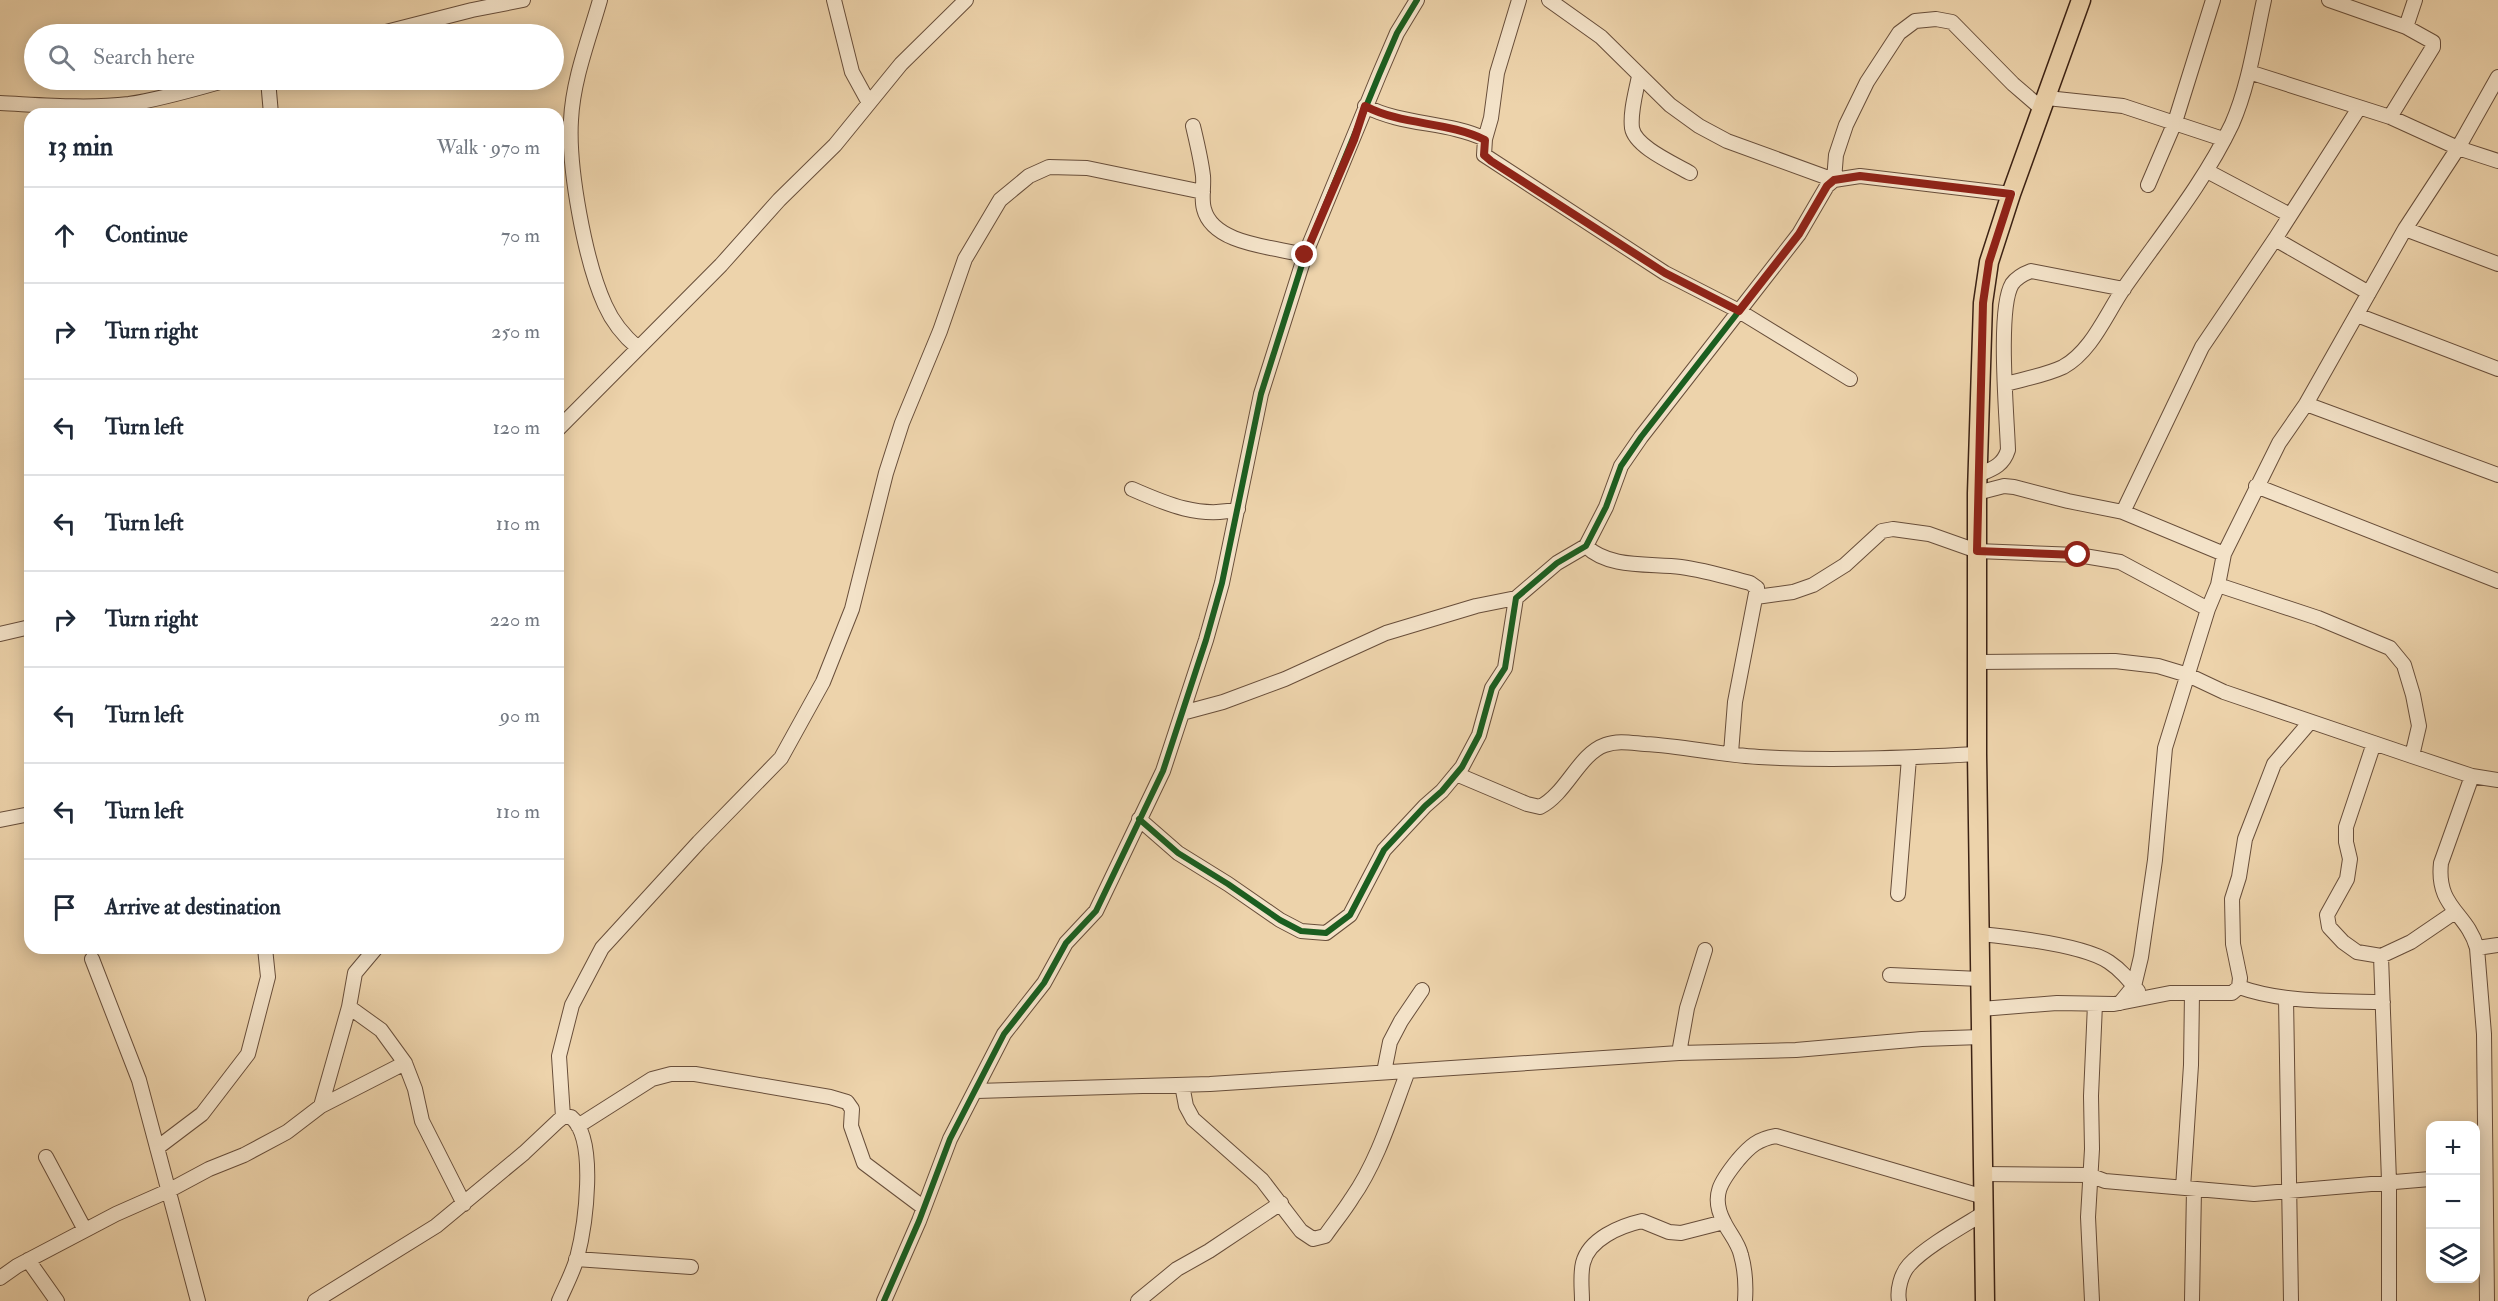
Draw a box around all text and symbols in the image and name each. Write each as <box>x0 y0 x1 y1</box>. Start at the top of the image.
search box <box>24 24 564 90</box>
icon: search <box>45 41 78 74</box>
text: Search here <box>93 43 195 71</box>
text: 13 min <box>48 131 113 163</box>
text: Walk · 970 m <box>437 135 540 160</box>
icon: ahead <box>48 219 81 252</box>
text: Continue <box>105 221 188 249</box>
text: 70 m <box>501 223 540 248</box>
route end <box>1291 241 1317 267</box>
icon: right <box>48 315 81 348</box>
text: Turn right <box>105 317 198 345</box>
text: 250 m <box>491 319 540 344</box>
icon: left <box>48 411 81 444</box>
text: Turn left <box>105 413 184 441</box>
text: 120 m <box>493 415 540 440</box>
icon: left <box>48 507 81 540</box>
text: Turn left <box>105 509 184 537</box>
text: 110 m <box>496 511 540 536</box>
route start <box>2064 541 2090 567</box>
icon: right <box>48 603 81 636</box>
text: Turn right <box>105 605 198 633</box>
text: 220 m <box>490 607 540 632</box>
icon: left <box>48 699 81 732</box>
text: Turn left <box>105 701 184 729</box>
text: 90 m <box>500 703 540 728</box>
icon: left <box>48 795 81 828</box>
text: Turn left <box>105 797 184 825</box>
text: 110 m <box>496 799 540 824</box>
icon: arrive <box>48 891 81 924</box>
text: Arrive at destination <box>105 893 281 921</box>
map controls <box>2426 1121 2480 1283</box>
button: + <box>2426 1121 2480 1175</box>
button: − <box>2426 1175 2480 1229</box>
button: layers <box>2426 1229 2480 1283</box>

